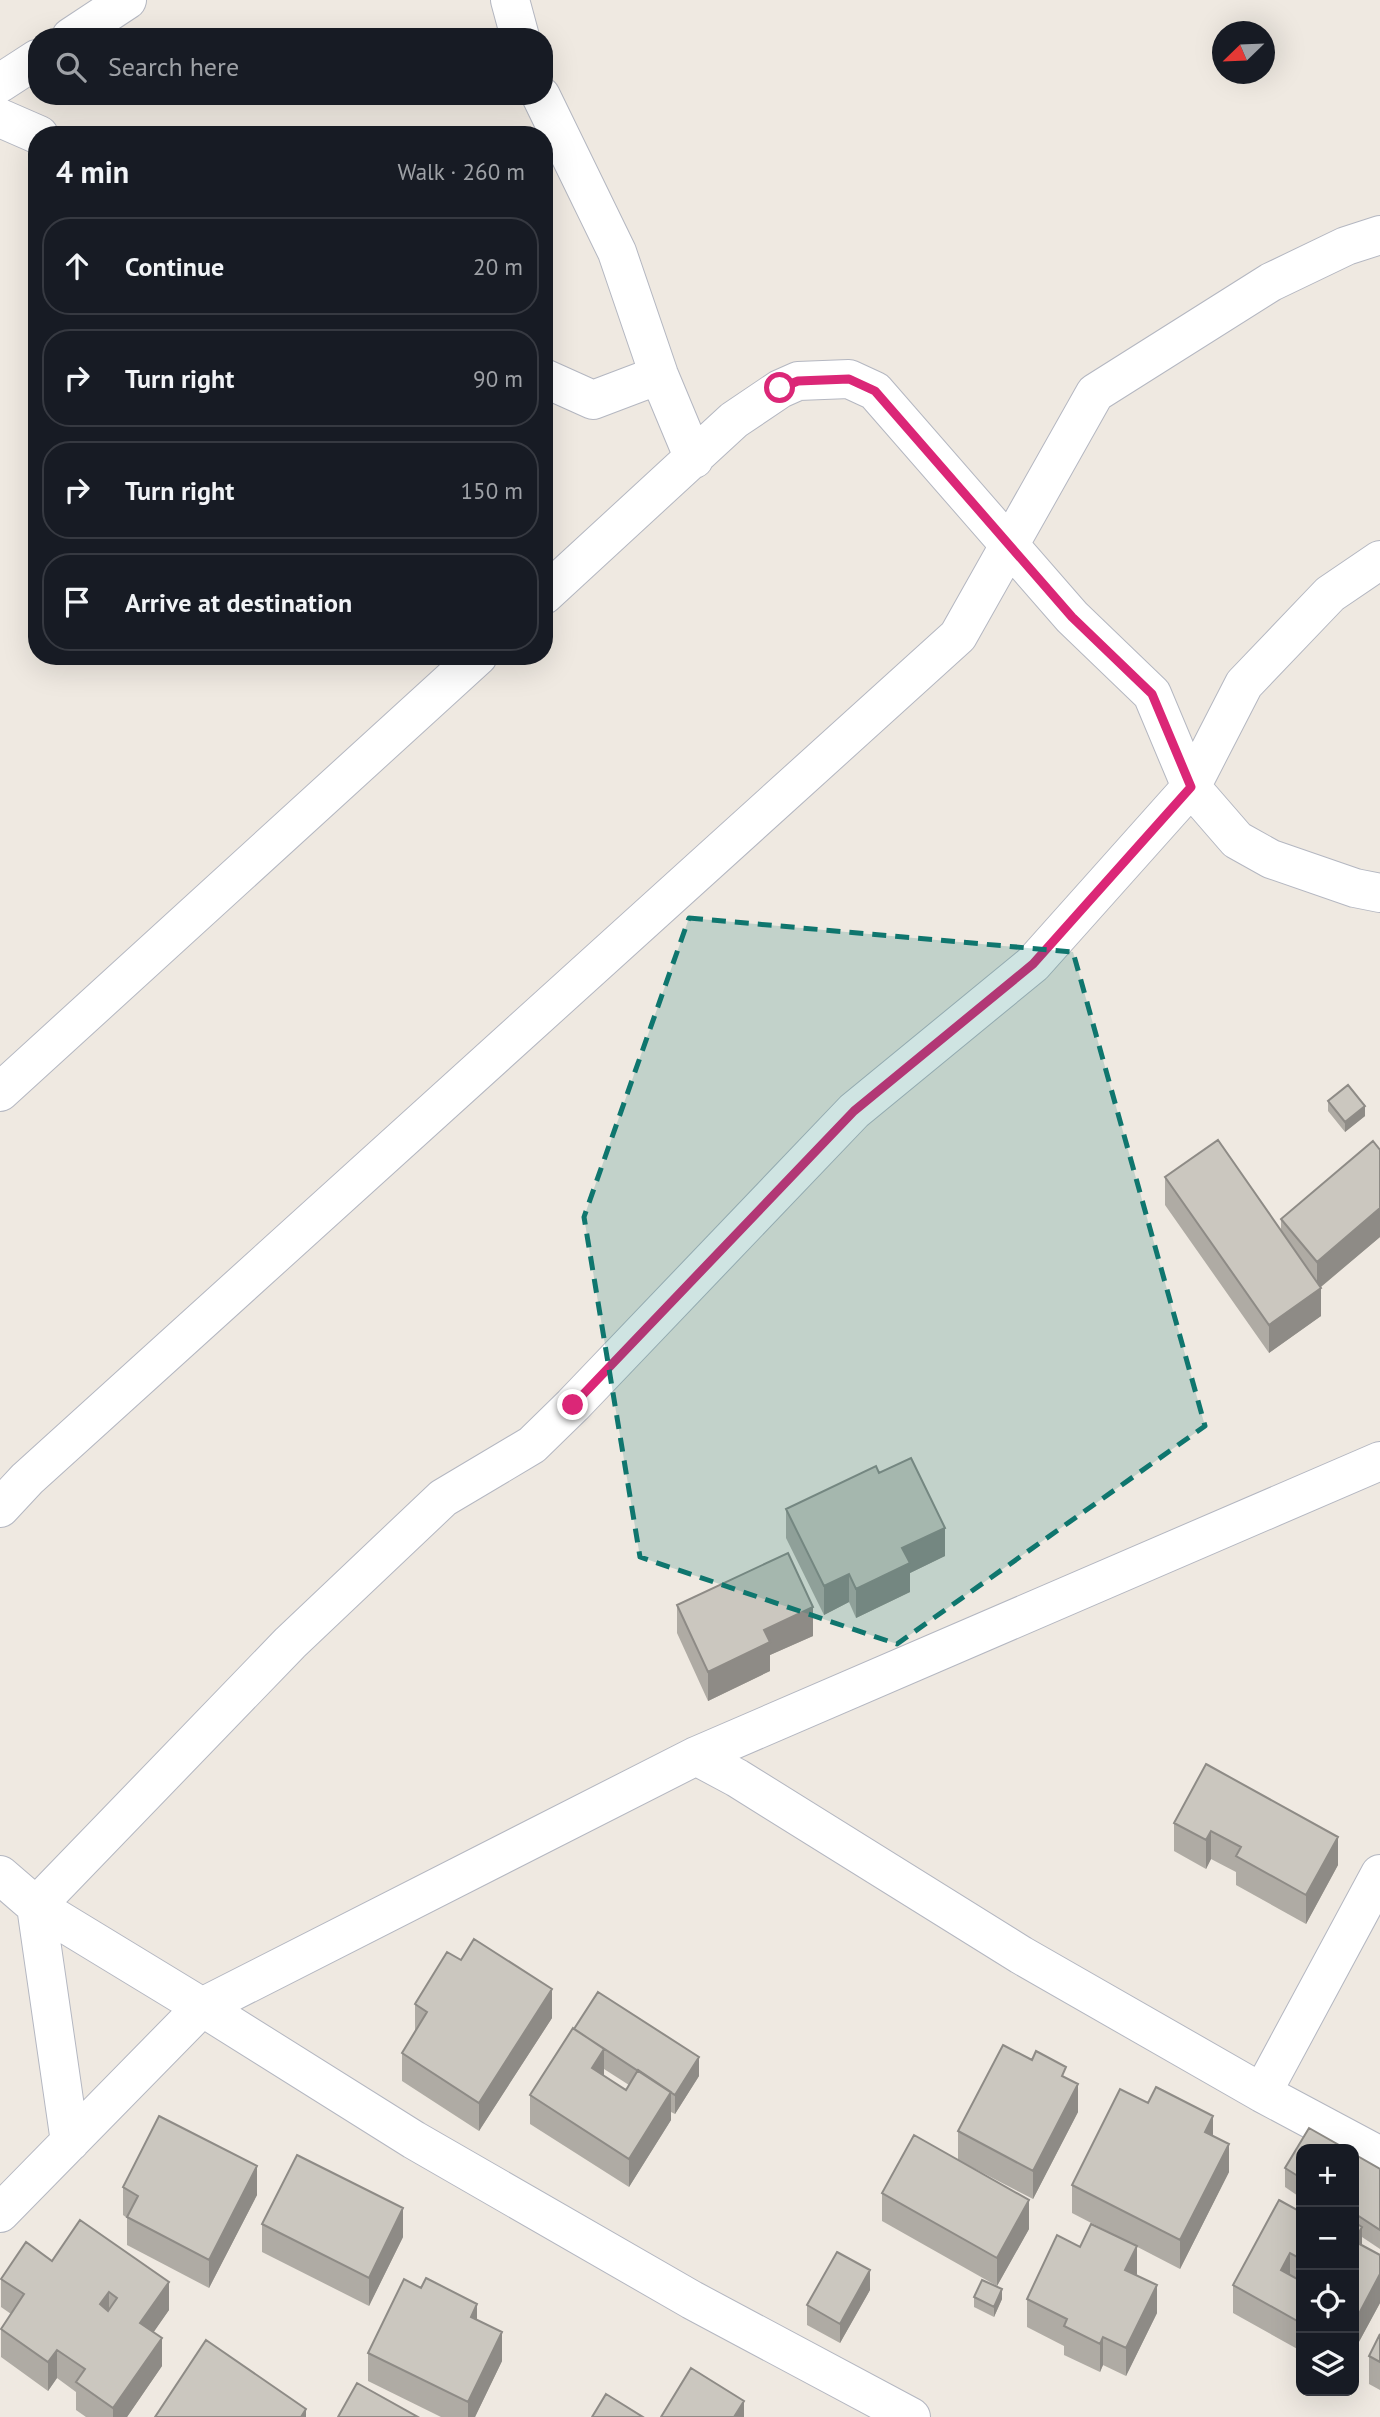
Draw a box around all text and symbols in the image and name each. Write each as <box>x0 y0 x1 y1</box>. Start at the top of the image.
north arrow <box>1212 21 1275 84</box>
search box <box>28 28 553 105</box>
icon: search <box>52 48 90 86</box>
text: Search here <box>108 50 239 83</box>
text: 4 min <box>56 152 129 191</box>
text: Walk · 260 m <box>398 157 525 186</box>
icon: ahead <box>58 247 96 285</box>
text: Continue <box>125 250 224 283</box>
text: 20 m <box>473 252 523 281</box>
icon: right <box>58 359 96 397</box>
text: Turn right <box>125 362 234 395</box>
text: 90 m <box>473 364 523 393</box>
route start <box>764 372 795 403</box>
icon: right <box>58 471 96 509</box>
text: Turn right <box>125 474 234 507</box>
text: 150 m <box>461 476 523 505</box>
icon: arrive <box>58 583 96 621</box>
text: Arrive at destination <box>125 586 352 619</box>
route end <box>557 1389 588 1420</box>
map controls <box>1296 2144 1359 2396</box>
button: + <box>1296 2144 1359 2207</box>
button: − <box>1296 2207 1359 2270</box>
button: locate <box>1296 2270 1359 2333</box>
button: layers <box>1296 2333 1359 2396</box>

